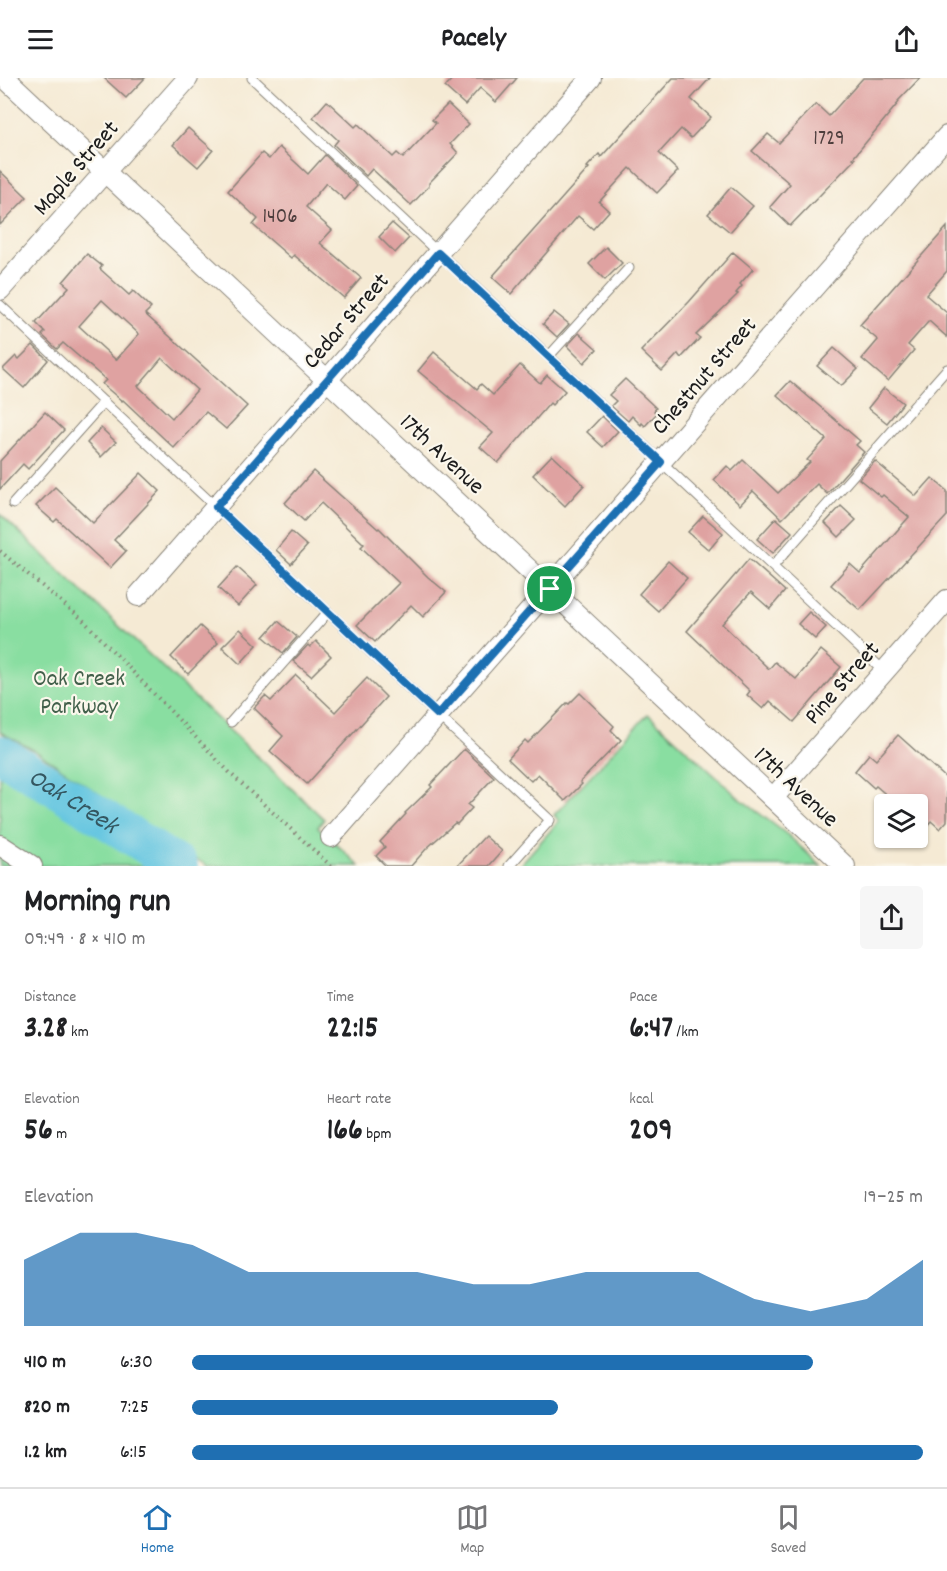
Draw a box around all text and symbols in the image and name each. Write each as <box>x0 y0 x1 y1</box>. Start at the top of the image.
text: Pacely <box>441 20 506 59</box>
icon: menu <box>24 23 57 56</box>
icon: share <box>890 23 923 56</box>
street label: Maple Street <box>26 114 128 224</box>
house number: 1729 <box>813 125 845 155</box>
house number: 1406 <box>262 203 298 233</box>
street label: Cedar Street <box>296 266 399 378</box>
street label: Chestnut Street <box>644 310 766 443</box>
street label: 17th Avenue <box>391 407 491 504</box>
pin <box>524 563 575 614</box>
icon: arrive <box>533 572 566 605</box>
street label: Pine Street <box>797 635 889 733</box>
park label: Oak Creek Parkway <box>33 663 125 725</box>
street label: 17th Avenue <box>745 740 845 837</box>
water label: Oak Creek <box>20 760 126 846</box>
map controls <box>874 794 928 848</box>
button: layers <box>874 794 928 848</box>
text: Morning run <box>24 880 171 927</box>
button: share <box>860 886 923 949</box>
text: 09:49 · 8 × 410 m <box>24 926 145 954</box>
text: Distance <box>24 986 76 1009</box>
text: Time <box>327 986 354 1009</box>
text: Pace <box>629 986 658 1009</box>
text: 3.28 <box>24 1009 67 1052</box>
text: 22:15 <box>327 1009 378 1052</box>
text: 6:47 <box>629 1009 673 1052</box>
text: km <box>67 1021 89 1044</box>
text: /km <box>673 1021 699 1044</box>
text: Elevation <box>24 1088 80 1111</box>
text: Heart rate <box>327 1088 391 1111</box>
text: kcal <box>629 1088 654 1111</box>
text: 56 <box>24 1111 53 1154</box>
text: 166 <box>327 1111 363 1154</box>
text: 209 <box>629 1111 673 1154</box>
text: m <box>53 1123 67 1146</box>
text: bpm <box>363 1123 392 1146</box>
text: Elevation <box>24 1184 94 1212</box>
text: 19–25 m <box>863 1184 923 1212</box>
text: 410 m <box>24 1349 66 1377</box>
text: 6:30 <box>120 1349 153 1377</box>
text: 820 m <box>24 1394 70 1422</box>
text: 7:25 <box>120 1394 149 1422</box>
text: 1.2 km <box>24 1439 67 1467</box>
text: 6:15 <box>120 1439 147 1467</box>
tab: Home <box>141 1501 174 1560</box>
tab: Map <box>456 1501 489 1560</box>
tab: Saved <box>770 1501 806 1560</box>

